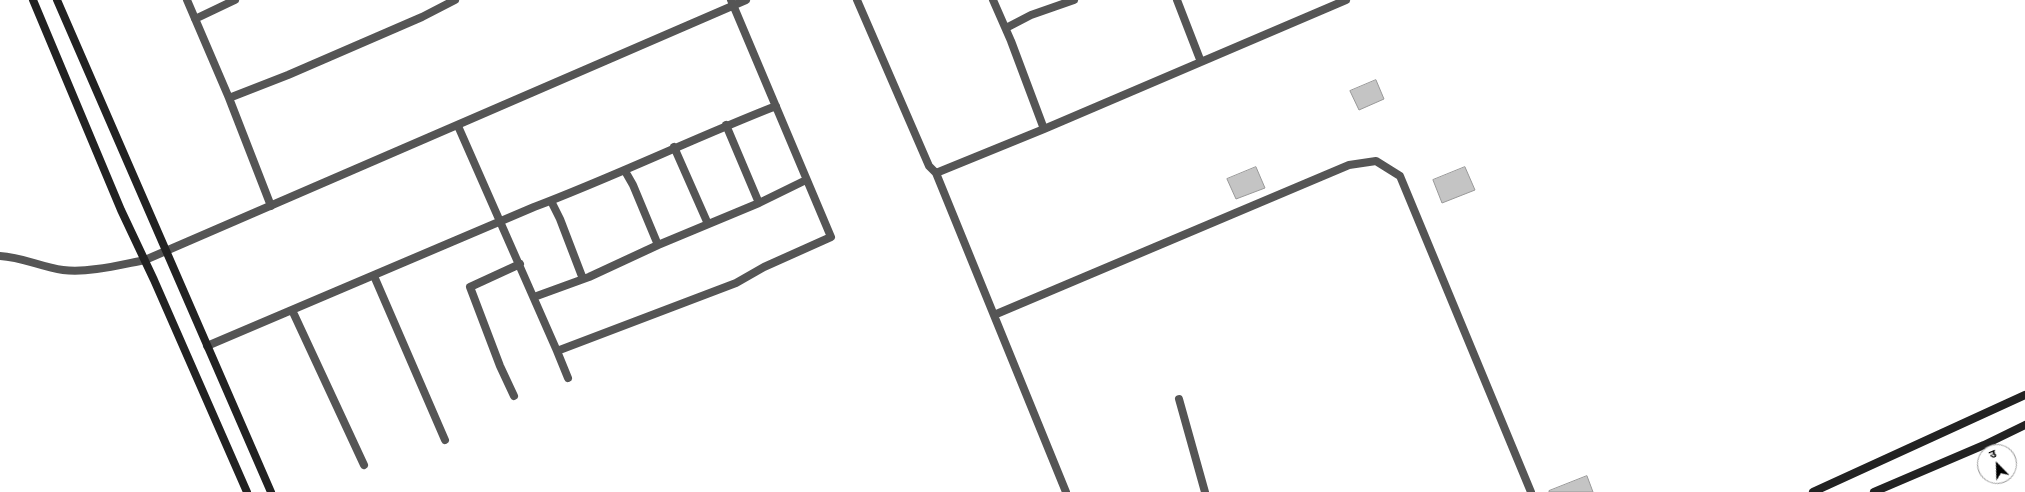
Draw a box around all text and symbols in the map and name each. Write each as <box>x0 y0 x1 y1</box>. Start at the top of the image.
north arrow <box>1977 444 2017 484</box>
text: उ <box>1987 445 1999 462</box>

